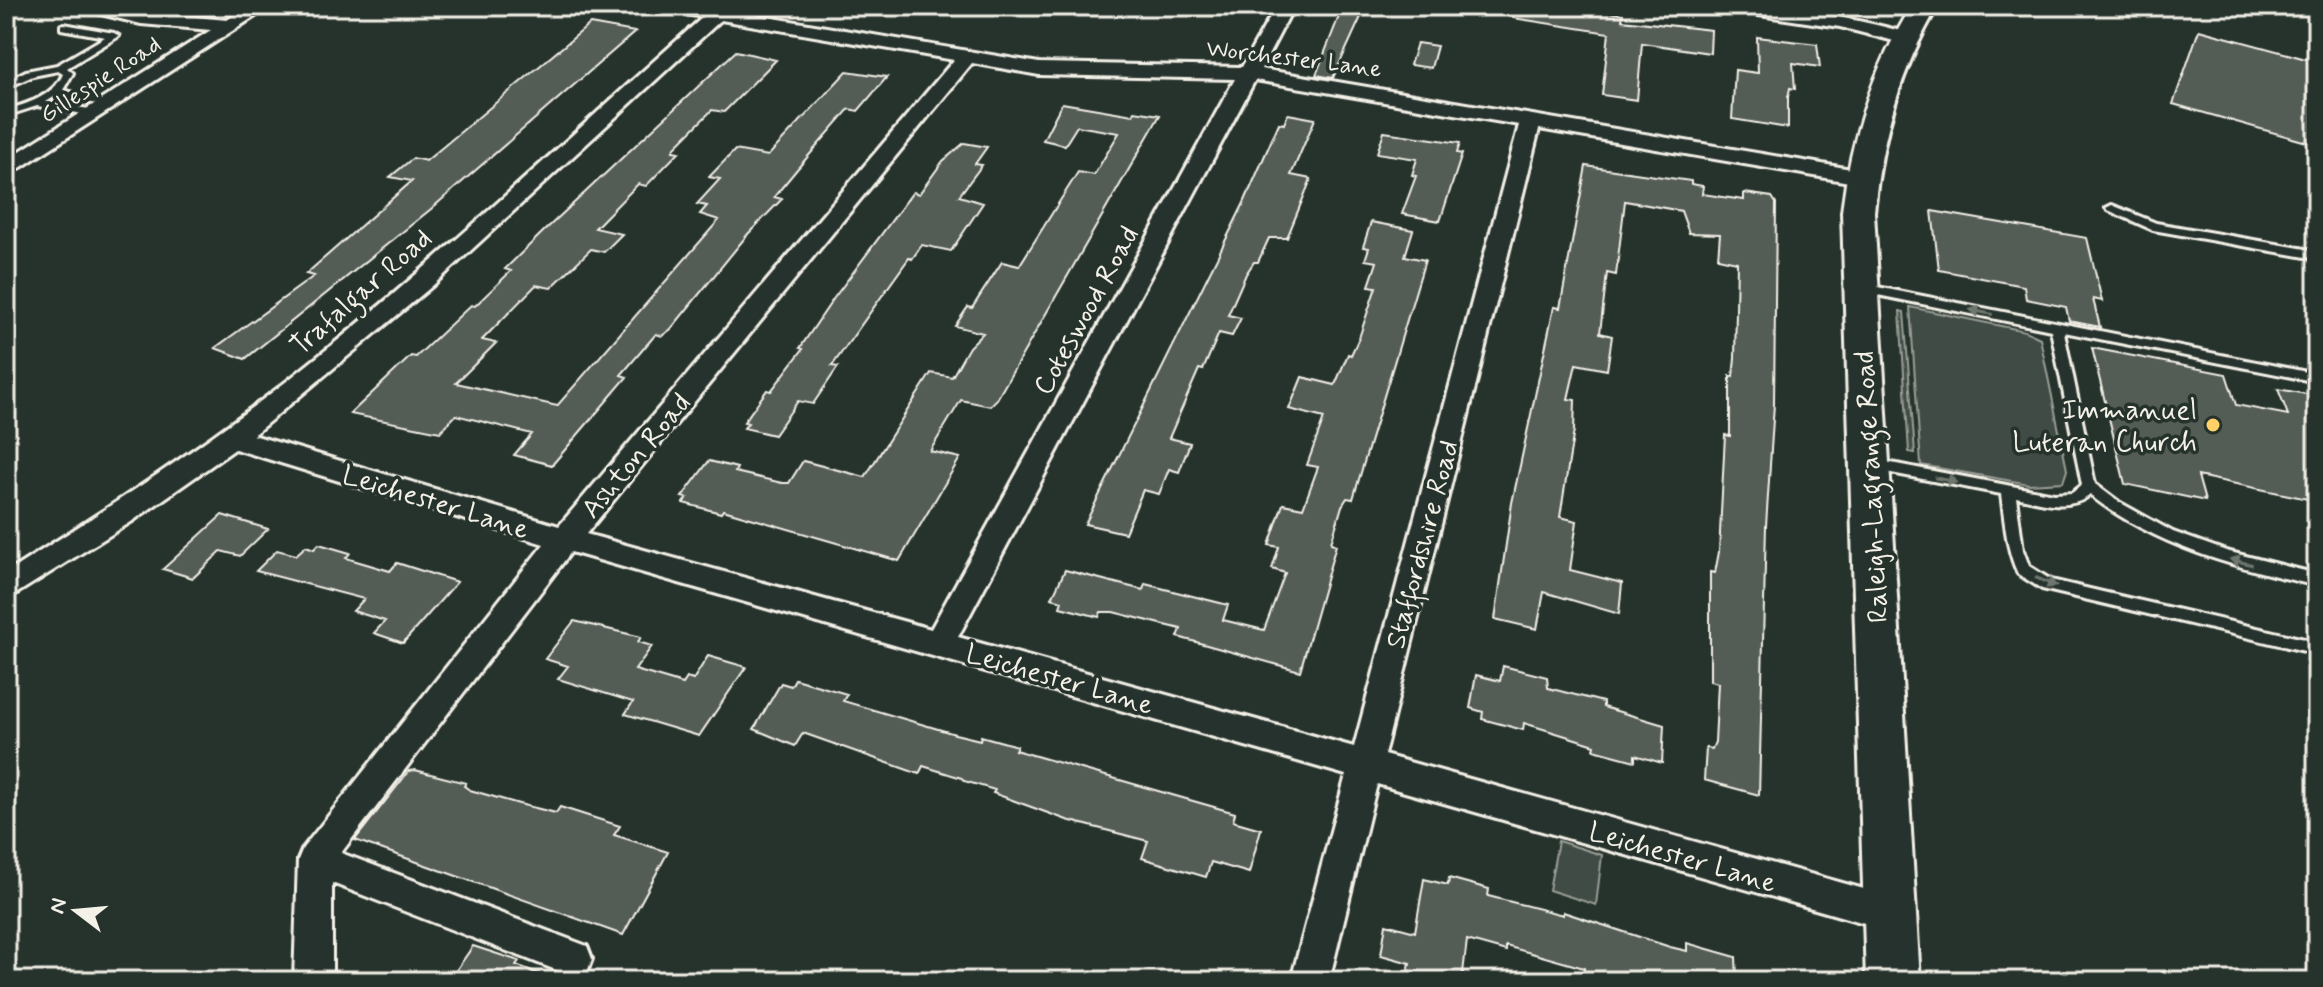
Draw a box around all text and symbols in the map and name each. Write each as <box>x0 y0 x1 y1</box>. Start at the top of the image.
street label: Gillespie Road <box>34 30 167 131</box>
street label: Worchester Lane <box>1204 33 1383 86</box>
street label: Coteswood Road <box>1026 220 1149 402</box>
street label: Trafalgar Road <box>283 221 442 367</box>
one-way arrow <box>1968 305 1993 318</box>
street label: Raleigh-Lagrange Road <box>1847 350 1901 624</box>
street label: Ashton Road <box>574 386 700 527</box>
place label: Immanuel Luteran Church <box>2012 393 2197 462</box>
marker: Immanuel Luteran Church <box>2204 416 2222 434</box>
street label: Staffordshire Road <box>1378 437 1471 653</box>
street label: Leichester Lane <box>337 457 533 549</box>
one-way arrow <box>1934 474 1959 487</box>
one-way arrow <box>2229 555 2254 568</box>
one-way arrow <box>2035 576 2058 589</box>
street label: Leichester Lane <box>961 636 1157 725</box>
street label: Leichester Lane <box>1584 814 1780 903</box>
north arrow <box>36 871 116 951</box>
text: N <box>43 895 74 917</box>

